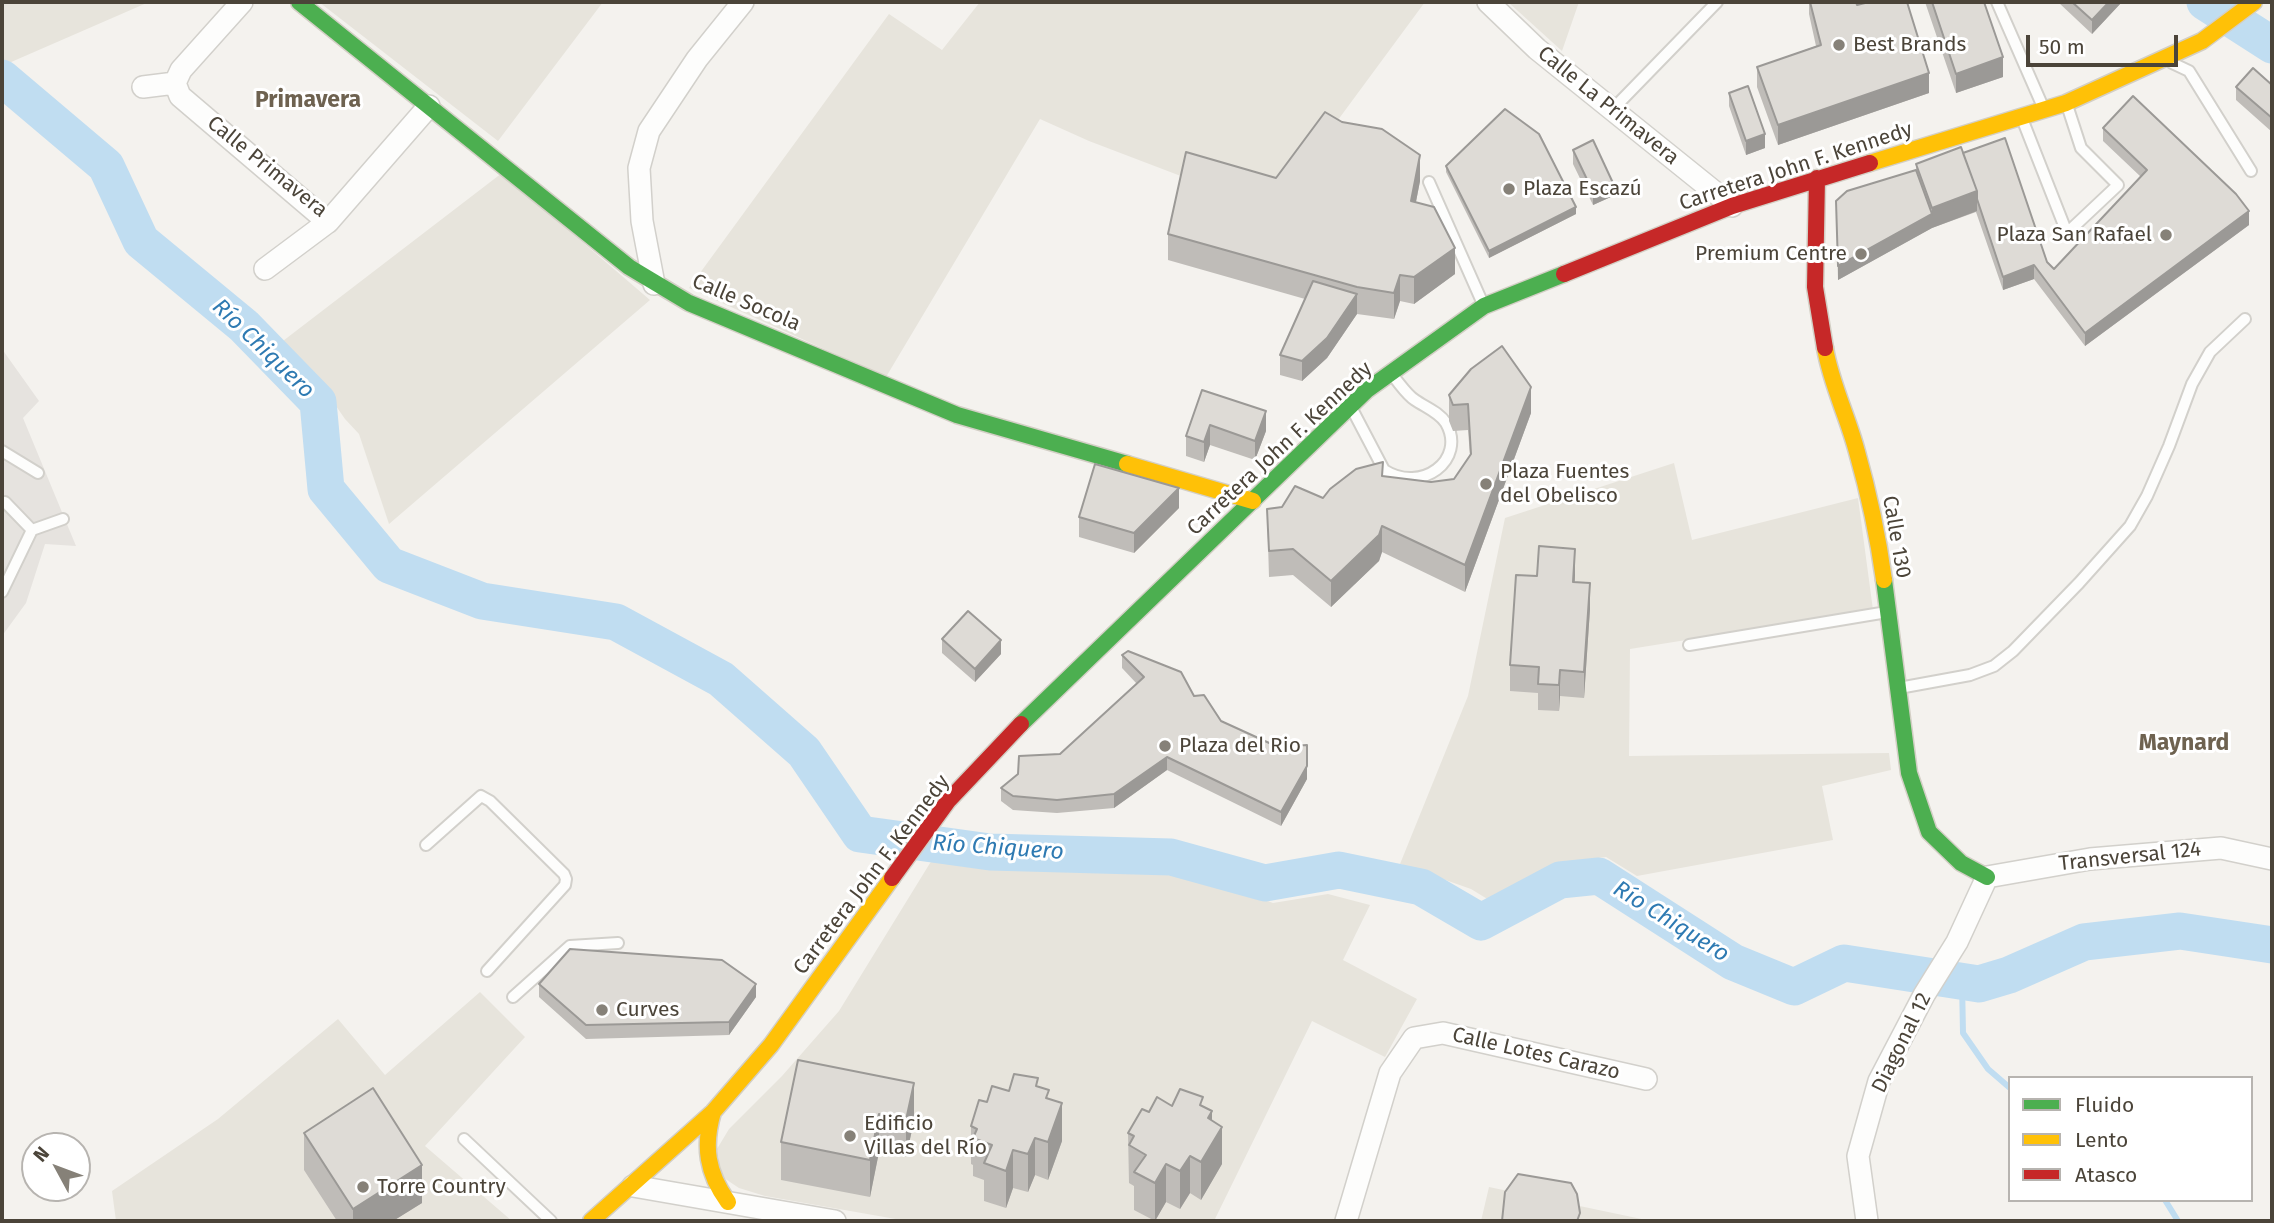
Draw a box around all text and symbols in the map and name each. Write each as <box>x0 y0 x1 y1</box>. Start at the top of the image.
scale bar <box>2029 21 2181 65</box>
place label: Best Brands <box>1853 32 1966 58</box>
text: 50 m <box>2039 34 2085 60</box>
marker: Best Brands <box>1831 37 1847 53</box>
street label: Calle La Primavera <box>1532 41 1684 171</box>
district label: Primavera <box>255 87 361 115</box>
street label: Calle Primavera <box>202 111 332 223</box>
street label: Carretera John F. Kennedy <box>1676 117 1916 217</box>
place label: Plaza Escazú <box>1523 176 1642 202</box>
marker: Plaza Escazú <box>1501 181 1517 197</box>
place label: Plaza San Rafael <box>1996 222 2152 248</box>
marker: Plaza San Rafael <box>2158 227 2174 243</box>
place label: Premium Centre <box>1695 241 1847 267</box>
marker: Premium Centre <box>1853 246 1869 262</box>
street label: Calle Socola <box>688 269 804 337</box>
water label: Río Chiquero <box>206 293 320 405</box>
street label: Carretera John F. Kennedy <box>1182 357 1378 541</box>
place label: Plaza Fuentes del Obelisco <box>1500 459 1629 509</box>
marker: Plaza Fuentes del Obelisco <box>1478 476 1494 492</box>
street label: Calle 130 <box>1876 494 1916 580</box>
district label: Maynard <box>2139 730 2229 758</box>
place label: Plaza del Rio <box>1179 733 1301 759</box>
marker: Plaza del Rio <box>1157 738 1173 754</box>
street label: Carretera John F. Kennedy <box>789 770 955 980</box>
water label: Río Chiquero <box>931 830 1065 866</box>
street label: Transversal 124 <box>2058 837 2202 877</box>
water label: Río Chiquero <box>1608 875 1734 969</box>
street label: Diagonal 12 <box>1867 989 1937 1097</box>
place label: Curves <box>616 997 679 1023</box>
marker: Curves <box>594 1002 610 1018</box>
street label: Calle Lotes Carazo <box>1450 1022 1622 1086</box>
legend <box>2008 1076 2253 1202</box>
text: Fluido <box>2075 1092 2134 1118</box>
place label: Edificio Villas del Río <box>864 1111 987 1161</box>
text: Lento <box>2075 1127 2128 1153</box>
marker: Edificio Villas del Río <box>842 1128 858 1144</box>
north arrow <box>21 1132 91 1202</box>
text: N <box>28 1142 54 1167</box>
text: Atasco <box>2075 1162 2137 1188</box>
place label: Torre Country <box>377 1174 506 1200</box>
marker: Torre Country <box>355 1179 371 1195</box>

